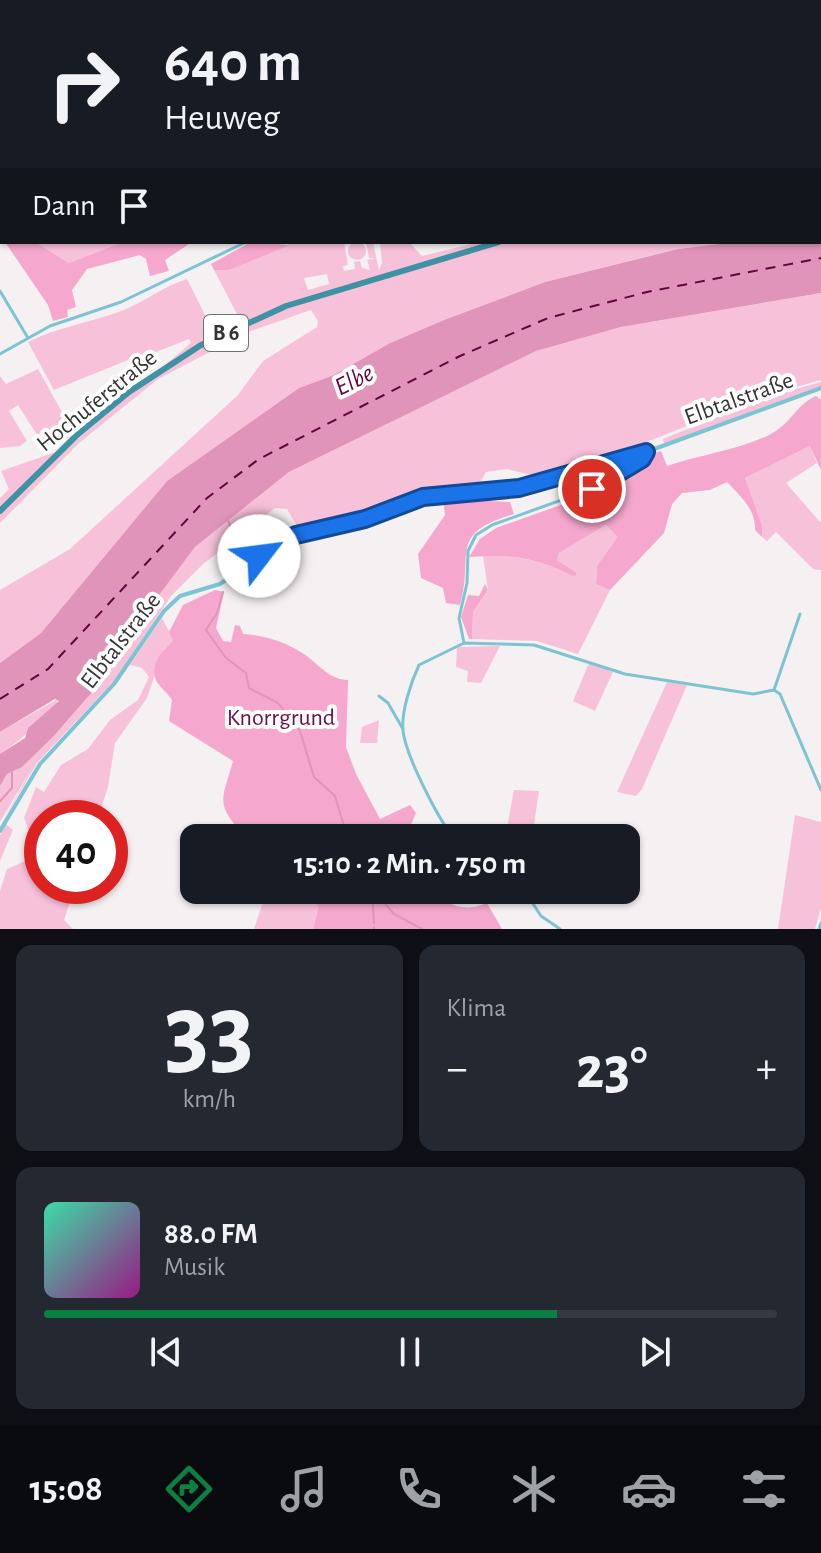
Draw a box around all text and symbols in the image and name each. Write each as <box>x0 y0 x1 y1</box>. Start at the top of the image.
icon: right <box>32 32 136 136</box>
text: 640 m <box>164 35 302 91</box>
text: Heuweg <box>164 100 280 136</box>
icon: arrive <box>112 184 156 228</box>
text: Dann <box>32 191 96 221</box>
road number: B 6 <box>204 315 248 351</box>
street label: Hochuferstraße <box>32 346 162 456</box>
water label: Elbe <box>330 360 378 400</box>
street label: Elbtalstraße <box>681 368 797 430</box>
pin <box>558 455 626 523</box>
icon: arrive <box>570 467 614 511</box>
position arrow <box>217 514 301 598</box>
street label: Elbtalstraße <box>76 589 166 693</box>
park label: Knorrgrund <box>227 706 335 730</box>
speed limit sign: 40 <box>24 800 128 904</box>
text: 15:10 · 2 Min. · 750 m <box>294 849 526 879</box>
text: 33 <box>164 980 254 1084</box>
text: Klima <box>447 995 506 1021</box>
text: 23° <box>576 1039 648 1099</box>
text: − <box>447 1047 468 1091</box>
text: + <box>756 1047 777 1091</box>
text: km/h <box>182 1086 236 1112</box>
text: 88.0 FM <box>164 1219 258 1249</box>
text: Musik <box>164 1254 225 1280</box>
icon: previous <box>144 1330 188 1374</box>
icon: pause <box>388 1330 432 1374</box>
icon: next <box>633 1330 677 1374</box>
icon: directions <box>161 1461 217 1517</box>
icon: music <box>276 1461 332 1517</box>
icon: phone <box>391 1461 447 1517</box>
icon: climate <box>506 1461 562 1517</box>
icon: car <box>621 1461 677 1517</box>
icon: filters <box>736 1461 792 1517</box>
text: 15:08 <box>29 1471 103 1507</box>

